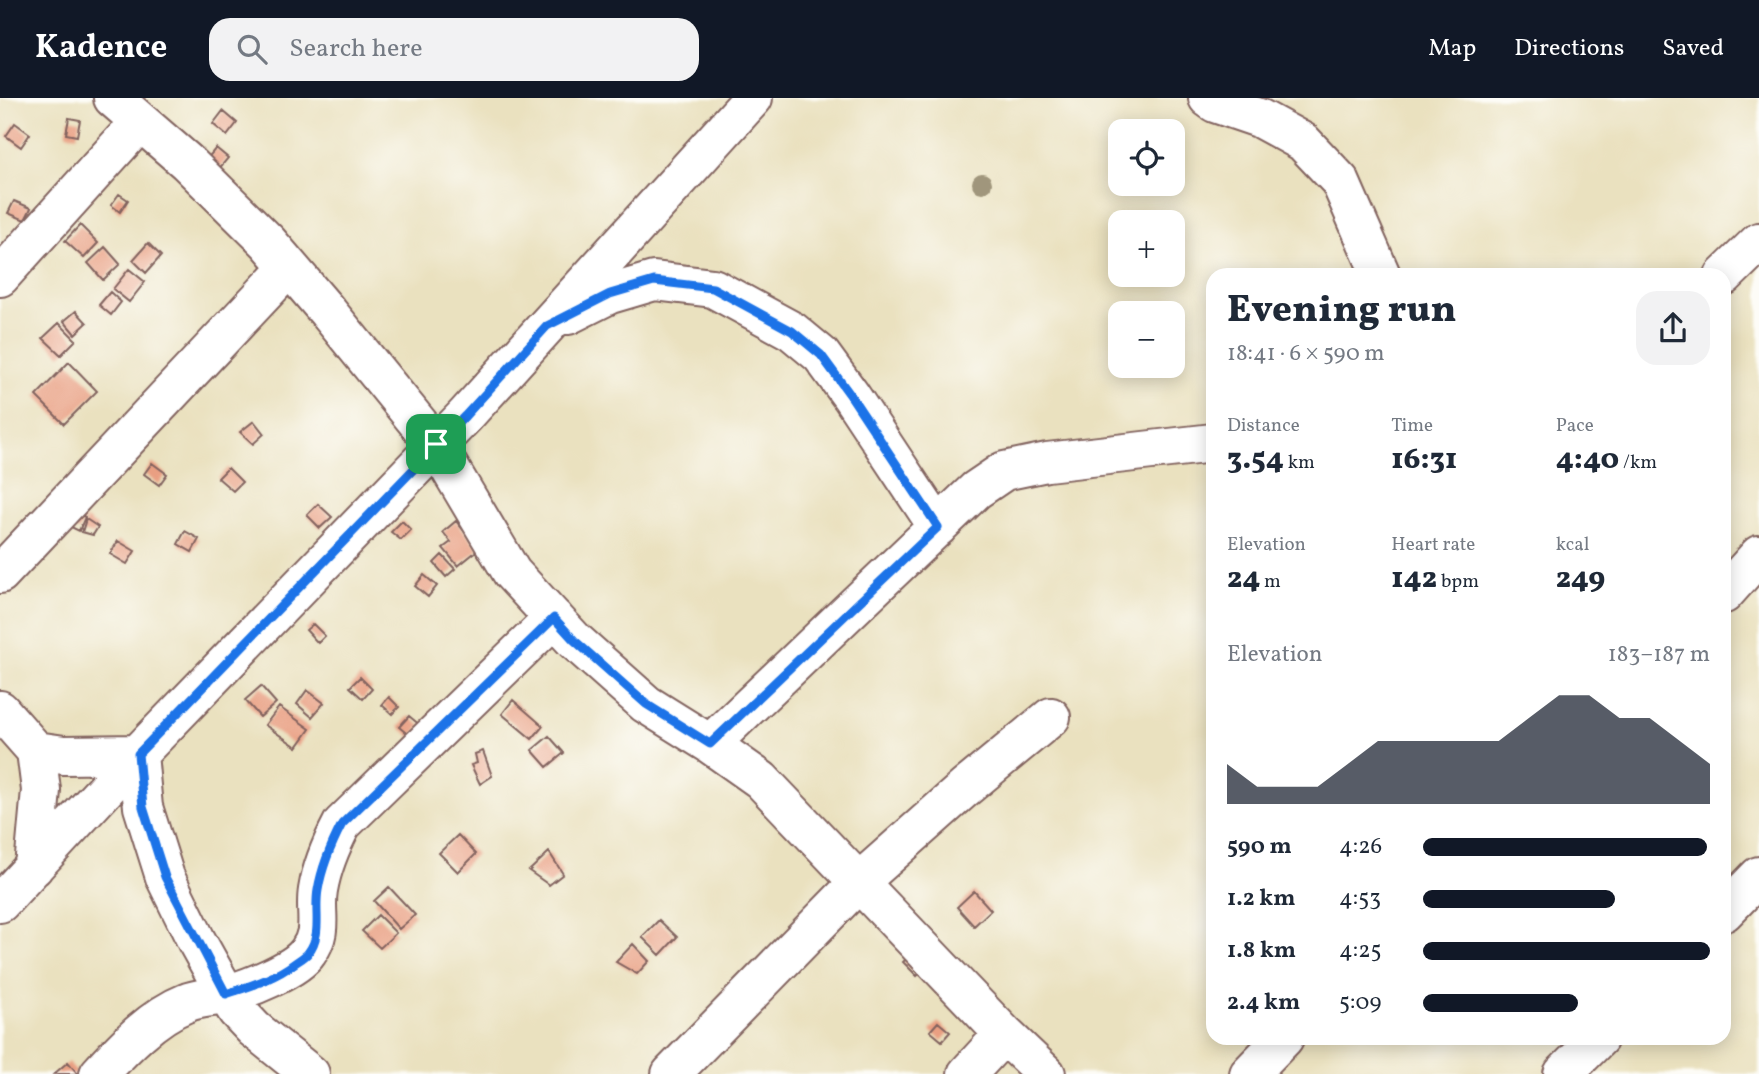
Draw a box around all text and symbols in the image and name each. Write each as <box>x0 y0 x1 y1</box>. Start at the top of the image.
search box <box>209 18 699 81</box>
text: Kadence <box>35 26 167 72</box>
icon: search <box>233 30 271 68</box>
text: Search here <box>289 31 423 67</box>
text: Map <box>1428 32 1476 66</box>
text: Directions <box>1514 32 1624 66</box>
text: Saved <box>1662 32 1724 66</box>
map controls <box>1108 119 1185 378</box>
button: locate <box>1108 119 1185 196</box>
button: + <box>1108 210 1185 287</box>
text: Evening run <box>1227 285 1457 338</box>
button: share <box>1636 291 1710 365</box>
button: − <box>1108 301 1185 378</box>
text: 18:41 · 6 × 590 m <box>1227 338 1385 370</box>
text: Distance <box>1227 413 1300 439</box>
text: Time <box>1391 413 1433 439</box>
text: Pace <box>1556 413 1594 439</box>
pin <box>406 414 466 474</box>
icon: arrive <box>417 425 455 463</box>
text: 3.54 <box>1227 439 1284 481</box>
text: 16:31 <box>1391 439 1457 481</box>
text: 4:40 <box>1556 439 1619 481</box>
text: km <box>1284 450 1315 476</box>
text: /km <box>1619 450 1657 476</box>
text: Elevation <box>1227 532 1306 558</box>
text: Heart rate <box>1391 532 1475 558</box>
text: kcal <box>1556 532 1589 558</box>
text: 24 <box>1227 558 1260 600</box>
text: 142 <box>1391 558 1437 600</box>
text: 249 <box>1556 558 1605 600</box>
text: m <box>1260 569 1281 595</box>
text: bpm <box>1437 569 1479 595</box>
text: Elevation <box>1227 639 1323 671</box>
text: 183–187 m <box>1608 639 1710 671</box>
text: 590 m <box>1227 831 1292 863</box>
text: 4:26 <box>1339 831 1382 863</box>
text: 1.2 km <box>1227 883 1296 915</box>
text: 4:53 <box>1339 883 1381 915</box>
text: 1.8 km <box>1227 935 1296 967</box>
text: 4:25 <box>1339 935 1382 967</box>
text: 2.4 km <box>1227 987 1300 1019</box>
text: 5:09 <box>1339 987 1381 1019</box>

